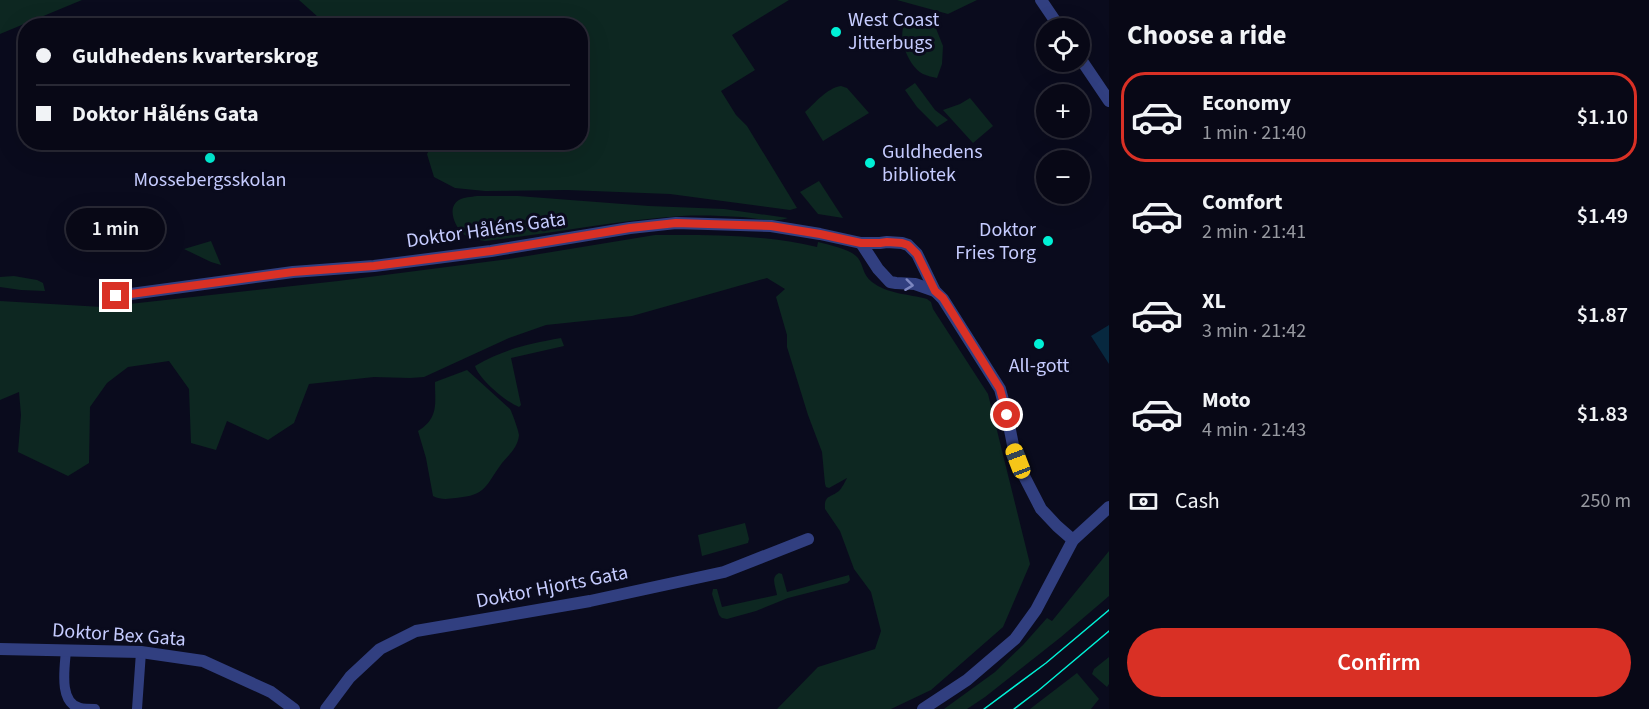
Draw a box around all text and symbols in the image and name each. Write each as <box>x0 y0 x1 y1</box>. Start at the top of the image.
place label: West Coast Jitterbugs <box>848 6 939 57</box>
text: Choose a ride <box>1127 16 1287 55</box>
map controls <box>1036 18 1090 204</box>
button: locate <box>1036 18 1090 72</box>
marker: West Coast Jitterbugs <box>829 25 843 39</box>
text: Guldhedens kvarterskrog <box>72 40 318 72</box>
button: + <box>1036 84 1090 138</box>
text: Economy <box>1202 87 1291 119</box>
icon: car <box>1130 90 1184 144</box>
text: Doktor Håléns Gata <box>72 98 259 130</box>
text: $1.10 <box>1577 101 1628 133</box>
text: 1 min · 21:40 <box>1202 119 1306 147</box>
place label: Guldhedens bibliotek <box>882 138 983 189</box>
button: − <box>1036 150 1090 204</box>
marker: Mossebergsskolan <box>203 151 217 165</box>
marker: Guldhedens bibliotek <box>863 156 877 170</box>
place label: Mossebergsskolan <box>133 166 287 194</box>
text: Comfort <box>1202 186 1283 218</box>
icon: car <box>1130 189 1184 243</box>
text: $1.49 <box>1577 200 1628 232</box>
street label: Doktor Håléns Gata <box>404 205 568 255</box>
callout: 1 min <box>66 209 166 251</box>
text: 1 min <box>92 215 139 243</box>
place label: Doktor Fries Torg <box>955 216 1036 267</box>
text: 2 min · 21:41 <box>1202 218 1306 246</box>
marker: Doktor Fries Torg <box>1041 234 1055 248</box>
one-way arrow <box>905 278 914 290</box>
route end <box>102 282 129 309</box>
text: XL <box>1202 285 1226 317</box>
icon: car <box>1130 288 1184 342</box>
text: $1.87 <box>1577 299 1628 331</box>
text: 3 min · 21:42 <box>1202 317 1306 345</box>
marker: All-gott <box>1032 337 1046 351</box>
place label: All-gott <box>1009 352 1070 380</box>
text: Moto <box>1202 384 1251 416</box>
icon: car <box>1130 387 1184 441</box>
text: $1.83 <box>1577 398 1628 430</box>
route start <box>993 401 1020 428</box>
text: 4 min · 21:43 <box>1202 416 1306 444</box>
car <box>1003 441 1033 481</box>
icon: cash <box>1127 485 1160 518</box>
text: Cash <box>1175 485 1220 517</box>
text: 250 m <box>1581 487 1631 515</box>
street label: Doktor Hjorts Gata <box>474 559 630 615</box>
street label: Doktor Bex Gata <box>51 616 187 654</box>
button: Confirm <box>1127 628 1631 697</box>

